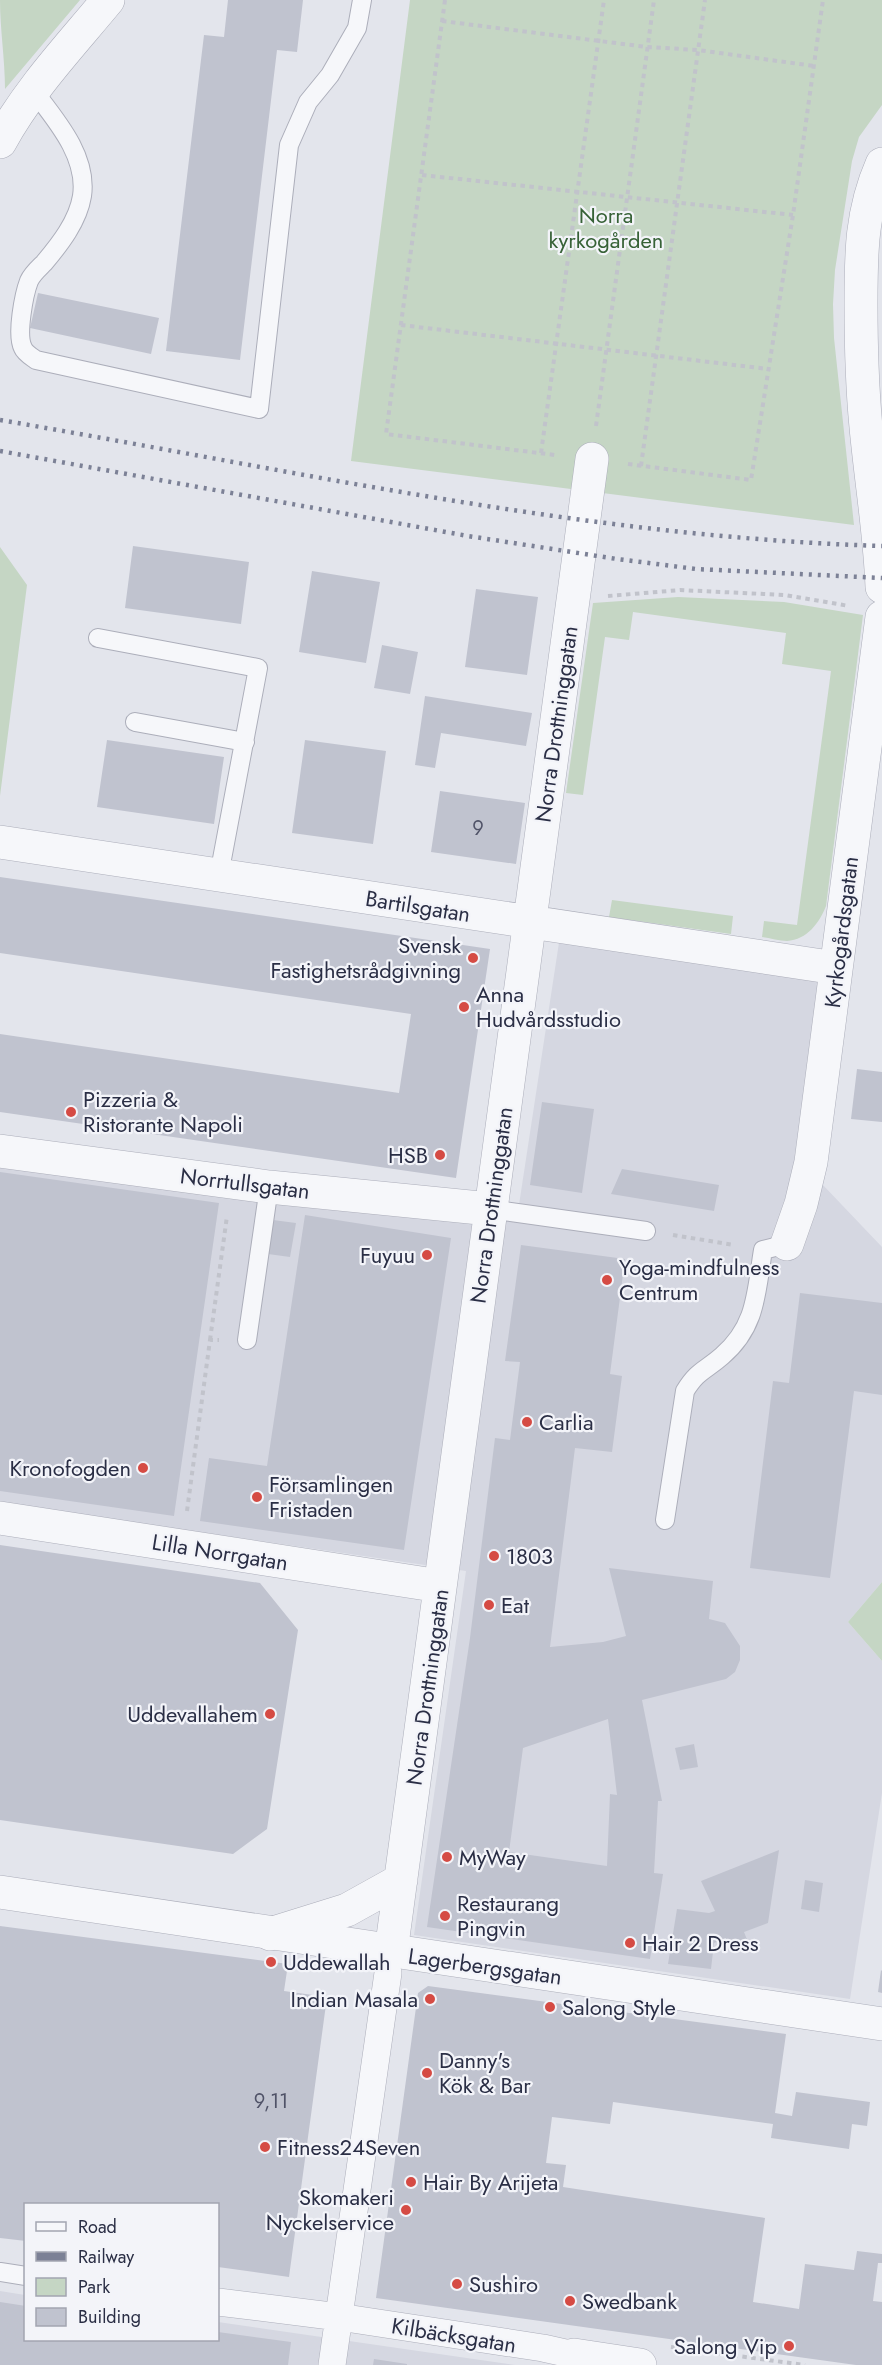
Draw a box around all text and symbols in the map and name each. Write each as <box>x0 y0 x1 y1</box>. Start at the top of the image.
park label: Norra kyrkogården <box>549 199 663 256</box>
street label: Norra Drottninggatan <box>526 624 586 824</box>
house number: 9 <box>472 814 484 843</box>
street label: Kyrkogårdsgatan <box>816 854 866 1010</box>
street label: Bartilsgatan <box>363 882 473 930</box>
place label: Svensk Fastighetsrådgivning <box>271 929 461 986</box>
marker: Svensk Fastighetsrådgivning <box>466 951 480 965</box>
place label: Anna Hudvårdsstudio <box>476 978 621 1035</box>
marker: Anna Hudvårdsstudio <box>457 1000 471 1014</box>
place label: Pizzeria & Ristorante Napoli <box>83 1083 243 1140</box>
marker: Pizzeria & Ristorante Napoli <box>64 1105 78 1119</box>
street label: Norra Drottninggatan <box>461 1105 521 1305</box>
place label: HSB <box>388 1139 428 1171</box>
marker: HSB <box>433 1148 447 1162</box>
street label: Norrtullsgatan <box>178 1159 312 1207</box>
place label: Fuyuu <box>360 1239 415 1271</box>
marker: Fuyuu <box>420 1248 434 1262</box>
place label: Yoga-mindfulness Centrum <box>619 1251 780 1308</box>
marker: Yoga-mindfulness Centrum <box>600 1273 614 1287</box>
place label: Carlia <box>539 1406 594 1438</box>
marker: Carlia <box>520 1415 534 1429</box>
place label: Kronofogden <box>10 1452 131 1484</box>
marker: Kronofogden <box>136 1461 150 1475</box>
place label: Församlingen Fristaden <box>269 1468 393 1525</box>
marker: Församlingen Fristaden <box>250 1490 264 1504</box>
street label: Lilla Norrgatan <box>150 1525 290 1579</box>
place label: 1803 <box>506 1540 553 1572</box>
marker: 1803 <box>487 1549 501 1563</box>
street label: Norra Drottninggatan <box>397 1587 457 1787</box>
place label: Eat <box>501 1589 530 1621</box>
marker: Eat <box>482 1598 496 1612</box>
place label: Uddevallahem <box>127 1698 258 1730</box>
marker: Uddevallahem <box>263 1707 277 1721</box>
place label: MyWay <box>459 1841 526 1873</box>
marker: MyWay <box>440 1850 454 1864</box>
place label: Restaurang Pingvin <box>457 1887 559 1944</box>
marker: Restaurang Pingvin <box>438 1909 452 1923</box>
place label: Hair 2 Dress <box>642 1927 759 1959</box>
marker: Hair 2 Dress <box>623 1936 637 1950</box>
street label: Lagerbergsgatan <box>406 1939 564 1993</box>
place label: Uddewallah <box>283 1946 391 1978</box>
marker: Uddewallah <box>264 1955 278 1969</box>
place label: Indian Masala <box>291 1983 418 2015</box>
place label: Salong Style <box>562 1991 676 2023</box>
marker: Indian Masala <box>423 1992 437 2006</box>
marker: Salong Style <box>543 2000 557 2014</box>
place label: Danny's Kök & Bar <box>439 2044 531 2101</box>
marker: Danny's Kök & Bar <box>420 2066 434 2080</box>
house number: 9,11 <box>254 2087 288 2116</box>
place label: Fitness24Seven <box>277 2131 420 2163</box>
marker: Fitness24Seven <box>258 2140 272 2154</box>
place label: Hair By Arijeta <box>423 2166 558 2198</box>
marker: Hair By Arijeta <box>404 2175 418 2189</box>
place label: Skomakeri Nyckelservice <box>266 2181 394 2238</box>
legend <box>24 2203 219 2341</box>
marker: Skomakeri Nyckelservice <box>399 2203 413 2217</box>
text: Road <box>78 2214 117 2240</box>
text: Railway <box>78 2244 134 2270</box>
place label: Sushiro <box>469 2268 538 2300</box>
text: Park <box>78 2274 110 2300</box>
marker: Sushiro <box>450 2277 464 2291</box>
place label: Swedbank <box>582 2285 677 2317</box>
marker: Swedbank <box>563 2294 577 2308</box>
text: Building <box>78 2304 141 2330</box>
street label: Kilbäcksgatan <box>389 2309 519 2361</box>
place label: Salong Vip <box>674 2330 777 2362</box>
marker: Salong Vip <box>782 2339 796 2353</box>

